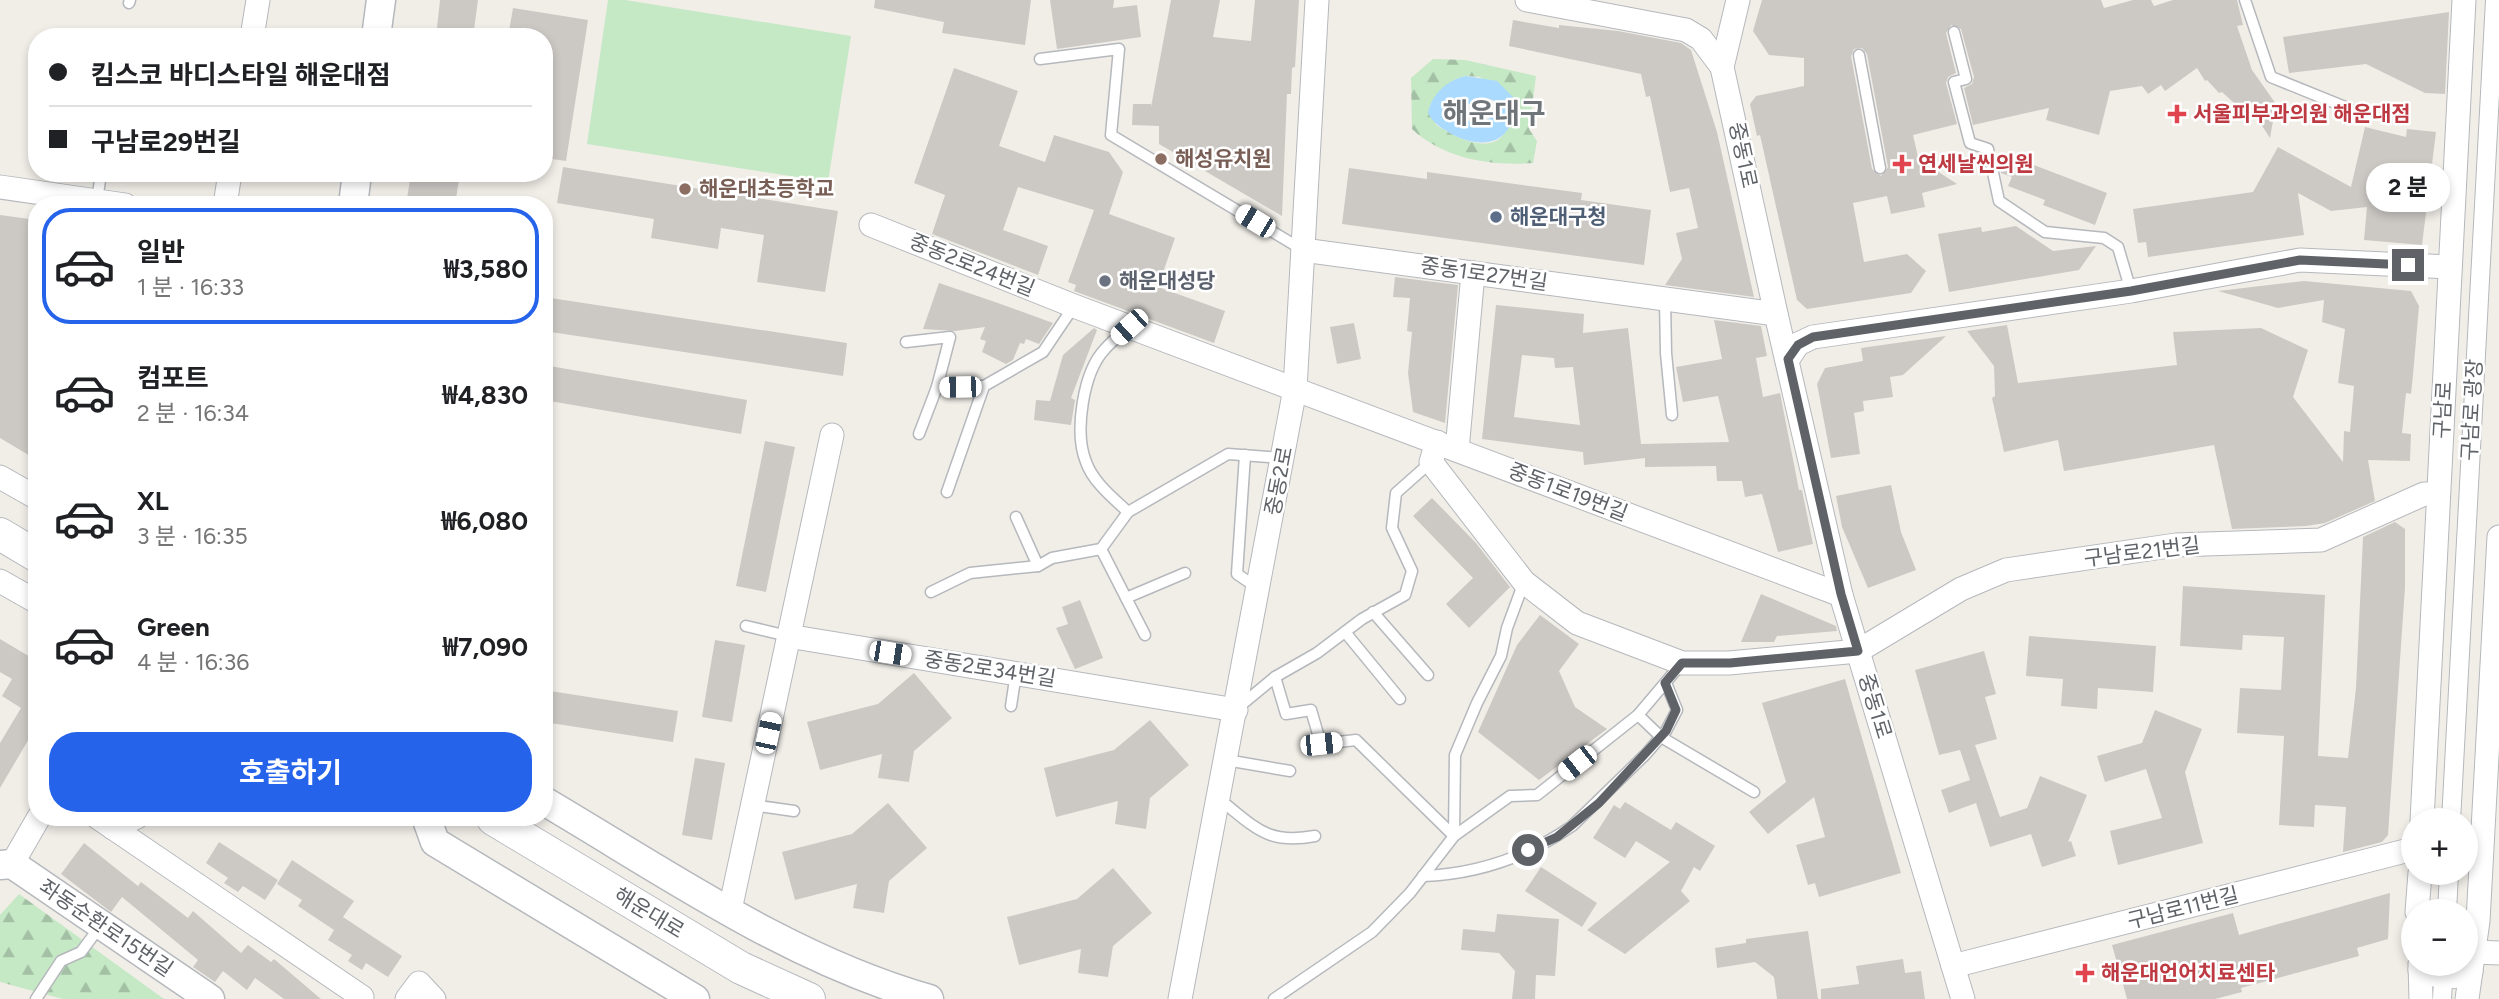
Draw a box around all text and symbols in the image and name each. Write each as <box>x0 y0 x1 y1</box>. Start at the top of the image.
text: 킴스코 바디스타일 해운대점 <box>91 59 390 91</box>
district label: 해운대구 <box>1442 96 1546 130</box>
place label: 서울피부과의원 해운대점 <box>2193 101 2411 126</box>
marker: 서울피부과의원 해운대점 <box>2167 104 2187 124</box>
street label: 중동1로 <box>1724 120 1763 190</box>
text: 구남로29번길 <box>91 126 241 158</box>
place label: 해성유치원 <box>1175 146 1272 171</box>
marker: 해성유치원 <box>1153 151 1169 167</box>
place label: 연세날씬의원 <box>1918 151 2034 176</box>
marker: 연세날씬의원 <box>1892 154 1912 174</box>
callout: 2 분 <box>2366 163 2450 212</box>
text: 2 분 <box>2388 173 2428 201</box>
place label: 해운대초등학교 <box>699 176 834 201</box>
marker: 해운대초등학교 <box>677 181 693 197</box>
car <box>1232 201 1279 241</box>
place label: 해운대구청 <box>1510 204 1607 229</box>
marker: 해운대구청 <box>1488 209 1504 225</box>
street label: 중동2로24번길 <box>906 228 1039 301</box>
icon: car <box>53 235 116 298</box>
text: 일반 <box>137 236 185 268</box>
route end <box>2392 249 2424 281</box>
street label: 중동1로27번길 <box>1419 252 1549 295</box>
text: ₩3,580 <box>444 253 528 285</box>
place label: 해운대성당 <box>1119 268 1216 293</box>
text: 1 분 · 16:33 <box>137 273 244 301</box>
marker: 해운대성당 <box>1097 273 1113 289</box>
car <box>1107 305 1152 349</box>
street label: 구남로 광장 <box>2456 358 2487 461</box>
icon: car <box>53 361 116 424</box>
text: 컴포트 <box>137 362 209 394</box>
car <box>939 376 982 398</box>
text: ₩4,830 <box>442 379 528 411</box>
street label: 구남로 <box>2429 380 2457 440</box>
text: 2 분 · 16:34 <box>137 399 249 427</box>
street label: 중동2로 <box>1260 444 1297 518</box>
street label: 중동1로19번길 <box>1505 457 1631 526</box>
text: XL <box>137 485 169 517</box>
icon: car <box>53 487 116 550</box>
text: ₩6,080 <box>441 505 528 537</box>
text: 3 분 · 16:35 <box>137 522 248 550</box>
street label: 구남로21번길 <box>2082 532 2202 571</box>
text: Green <box>137 611 210 643</box>
icon: car <box>53 613 116 676</box>
text: ₩7,090 <box>443 631 528 663</box>
car <box>868 639 913 667</box>
street label: 중동2로34번길 <box>923 646 1058 691</box>
text: 4 분 · 16:36 <box>137 648 249 676</box>
street label: 중동1로 <box>1854 670 1897 741</box>
car <box>754 710 783 756</box>
car <box>1300 731 1343 757</box>
button: 호출하기 <box>49 732 532 812</box>
car <box>1554 742 1601 784</box>
map controls <box>2401 808 2478 976</box>
button: + <box>2401 808 2478 885</box>
route start <box>1512 834 1544 866</box>
street label: 좌동순환로15번길 <box>35 874 178 982</box>
street label: 해운대로 <box>610 882 689 943</box>
street label: 구남로11번길 <box>2125 882 2241 933</box>
button: − <box>2401 899 2478 976</box>
place label: 해운대언어치료센타 <box>2101 960 2276 985</box>
marker: 해운대언어치료센타 <box>2075 963 2095 983</box>

